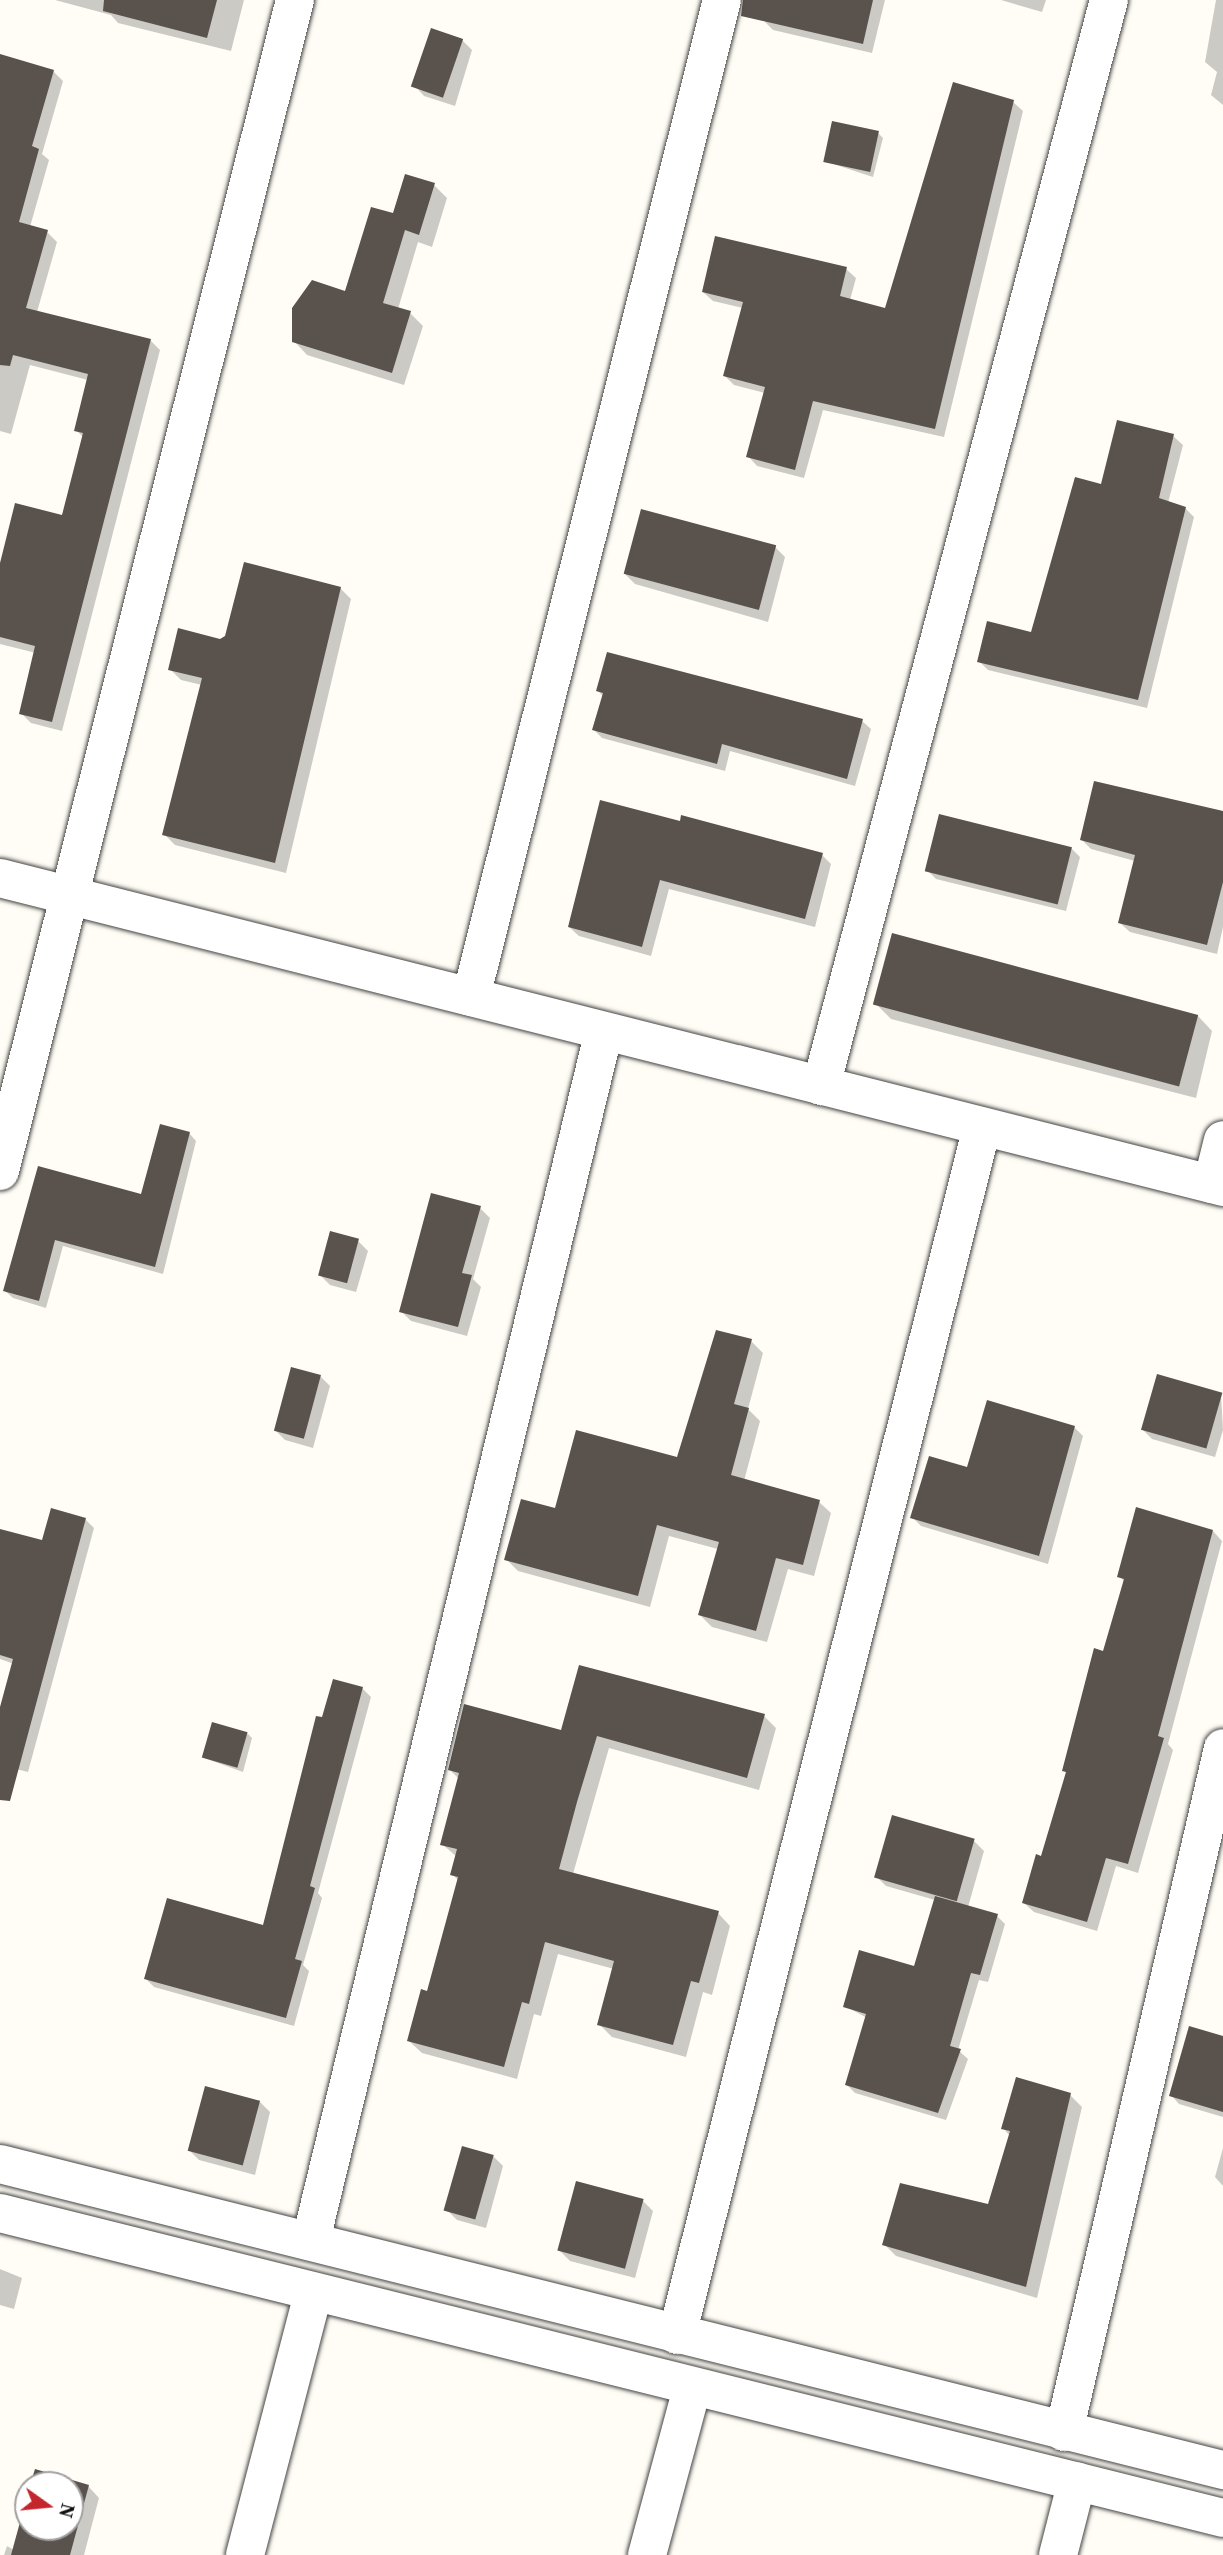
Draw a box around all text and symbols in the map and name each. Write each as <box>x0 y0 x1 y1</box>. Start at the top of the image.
north arrow <box>14 2471 84 2541</box>
text: N <box>53 2501 82 2521</box>

